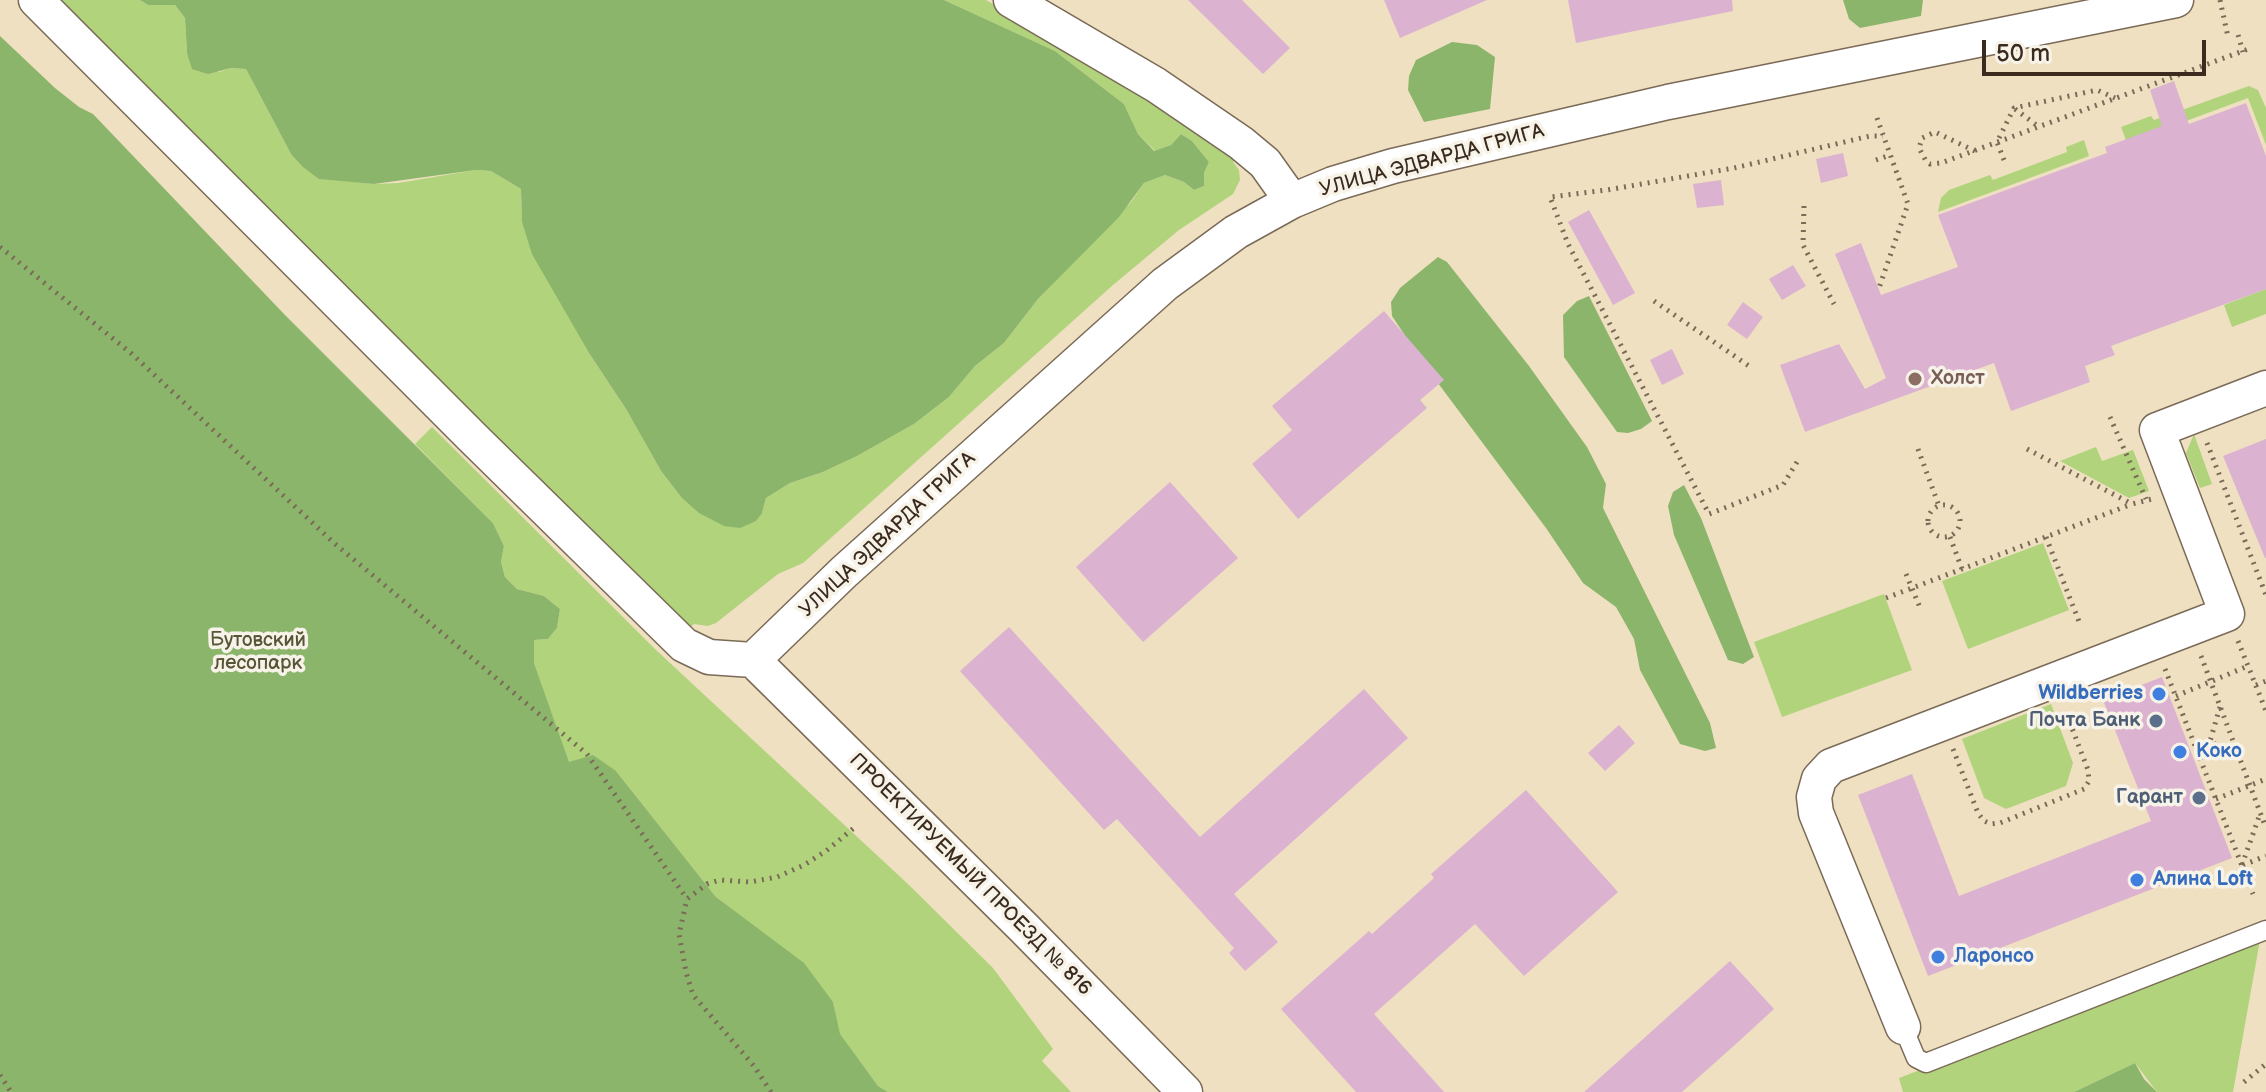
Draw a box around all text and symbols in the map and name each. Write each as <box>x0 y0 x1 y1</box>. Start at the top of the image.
scale bar <box>1986 24 2210 74</box>
text: 50 m <box>1996 39 2050 68</box>
street label: УЛИЦА ЭДВАРДА ГРИГА <box>1317 119 1547 203</box>
place label: Холст <box>1931 367 1985 391</box>
marker: Холст <box>1906 370 1924 388</box>
street label: УЛИЦА ЭДВАРДА ГРИГА <box>795 447 981 623</box>
park label: Бутовский лесопарк <box>210 629 306 676</box>
place label: Wildberries <box>2038 682 2143 706</box>
marker: Wildberries <box>2150 685 2168 703</box>
place label: Почта Банк <box>2029 709 2140 733</box>
marker: Почта Банк <box>2147 712 2165 730</box>
place label: Коко <box>2196 740 2242 764</box>
marker: Коко <box>2171 743 2189 761</box>
street label: ПРОЕКТИРУЕМЫЙ ПРОЕЗД № 816 <box>844 749 1096 1001</box>
place label: Гарант <box>2116 786 2183 810</box>
marker: Гарант <box>2190 789 2208 807</box>
place label: Алина Loft <box>2153 868 2253 892</box>
marker: Алина Loft <box>2128 871 2146 889</box>
place label: Ларонсо <box>1954 945 2034 969</box>
marker: Ларонсо <box>1929 948 1947 966</box>

